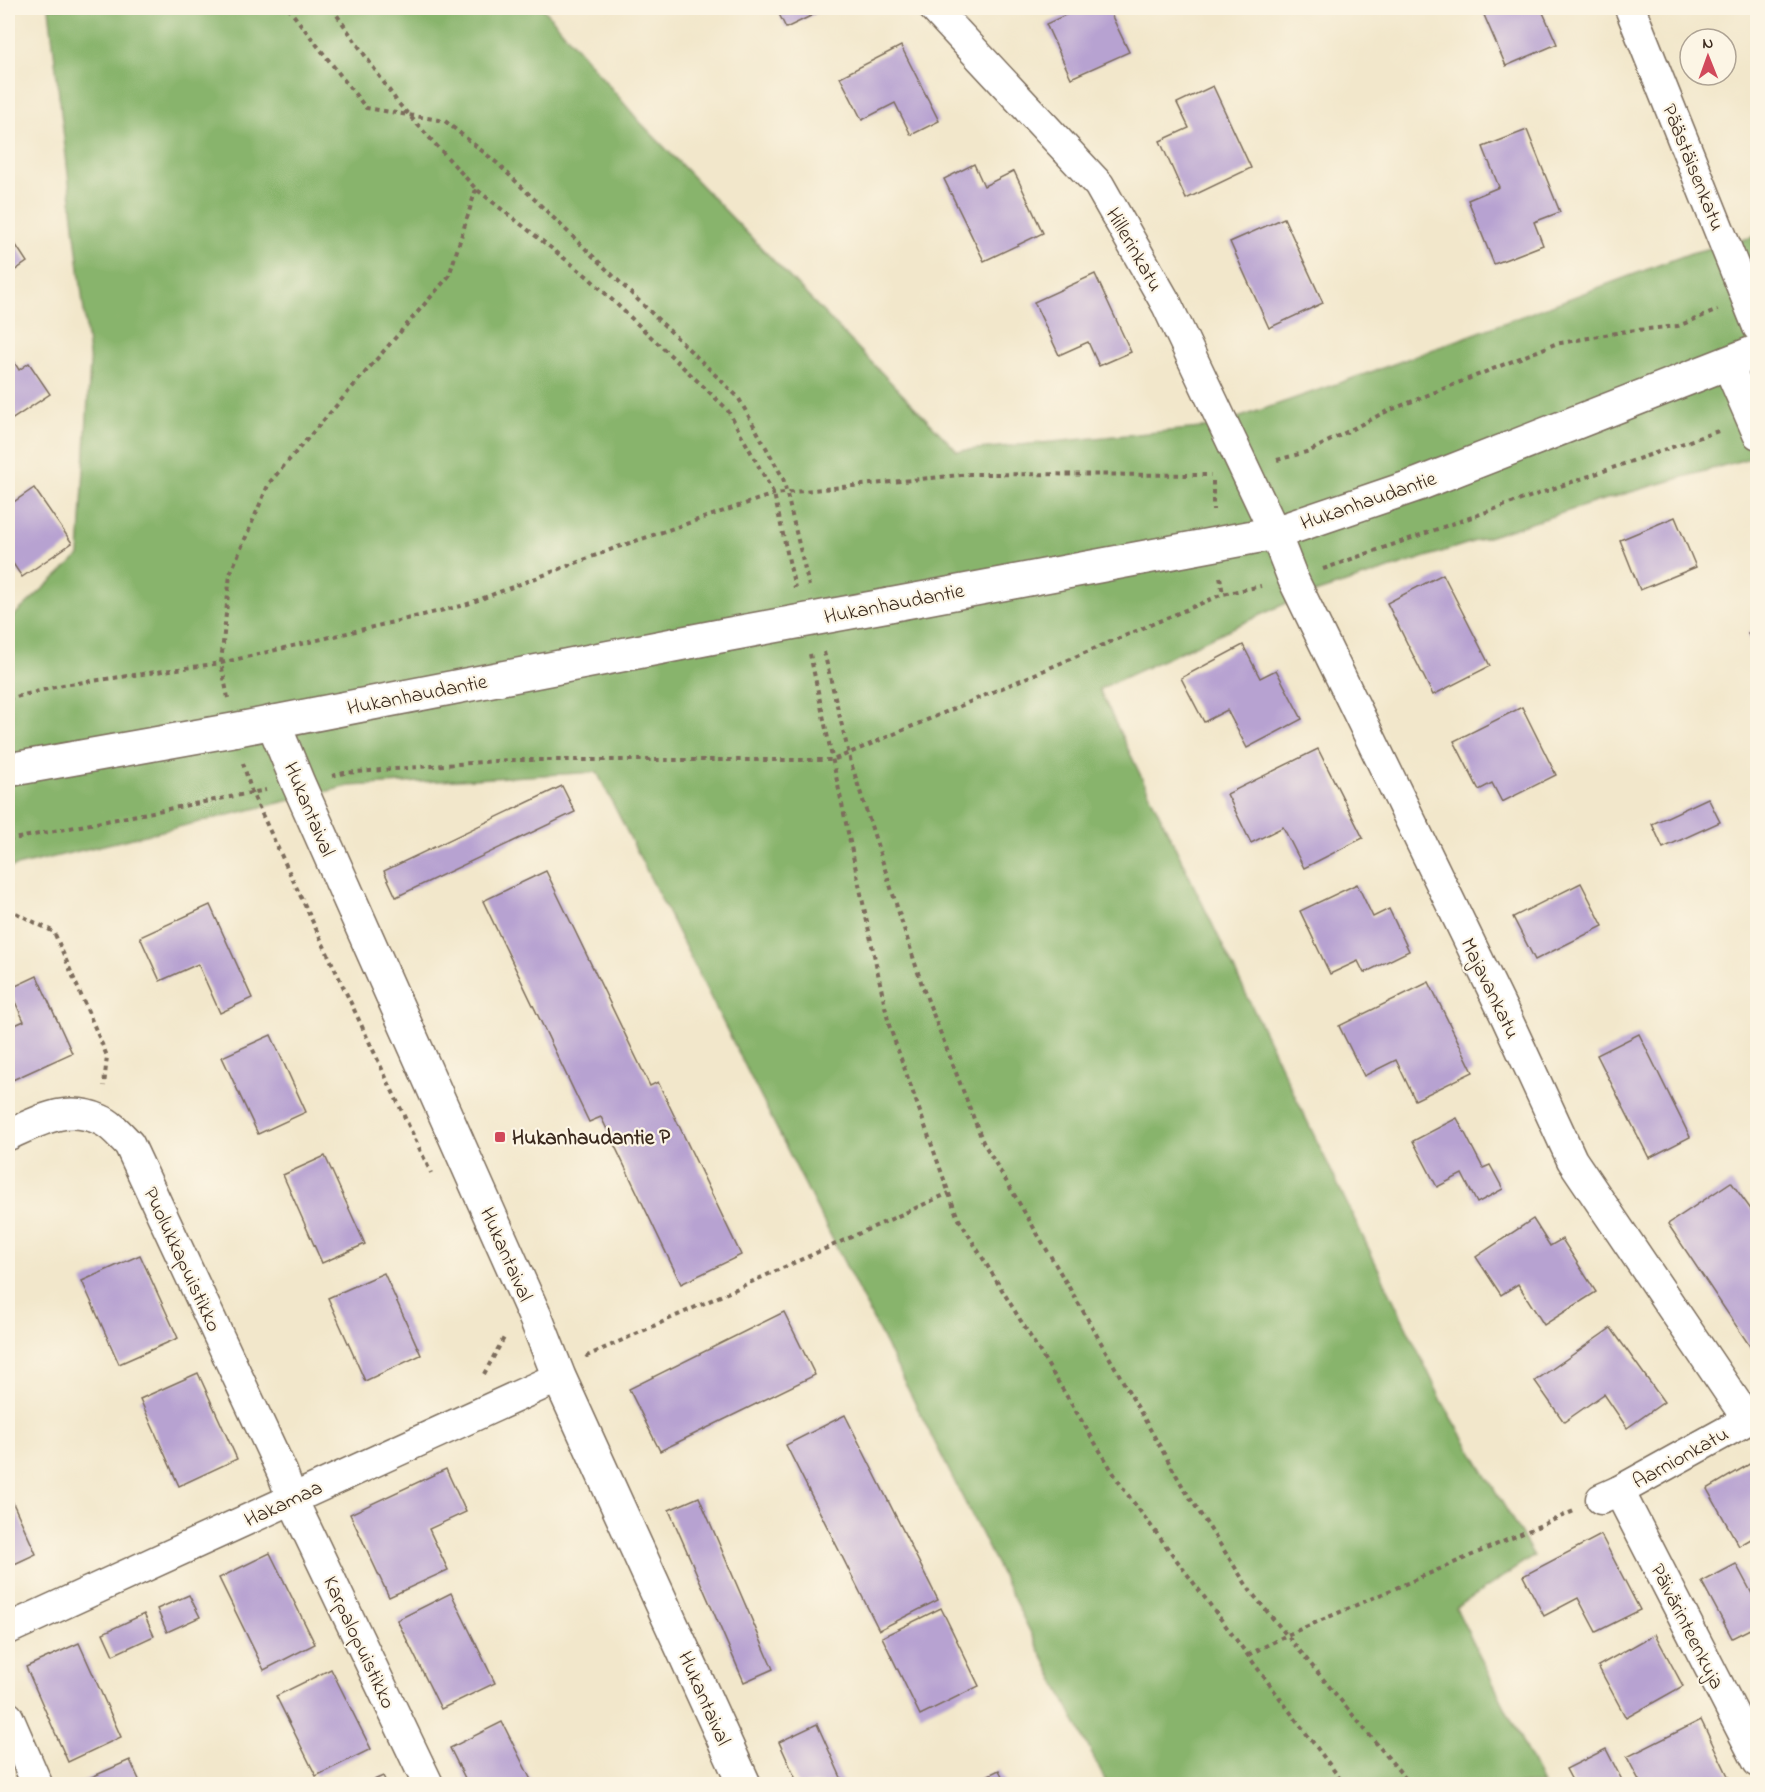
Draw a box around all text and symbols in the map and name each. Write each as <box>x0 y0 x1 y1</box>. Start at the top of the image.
north arrow <box>1678 27 1738 87</box>
text: N <box>1702 32 1714 56</box>
street label: Päästäisenkatu <box>1653 100 1731 236</box>
street label: Hillerinkatu <box>1097 202 1169 298</box>
street label: Hukanhaudantie <box>1297 464 1441 539</box>
street label: Hukanhaudantie <box>822 577 968 633</box>
street label: Hukanhaudantie <box>345 668 491 724</box>
street label: Hukantaival <box>275 758 342 862</box>
street label: Majavankatu <box>1452 933 1527 1044</box>
place label: Hukanhaudantie P <box>512 1124 670 1154</box>
marker: Hukanhaudantie P <box>493 1130 507 1144</box>
street label: Puolukkapuistikko <box>135 1183 228 1337</box>
street label: Hukantaival <box>471 1203 539 1307</box>
street label: Aarnionkatu <box>1627 1420 1735 1498</box>
street label: Hakamaa <box>240 1474 328 1536</box>
street label: Päivärinteenkuja <box>1642 1559 1731 1695</box>
street label: Karpalopuistikko <box>314 1572 402 1714</box>
street label: Hukantaival <box>669 1647 737 1751</box>

